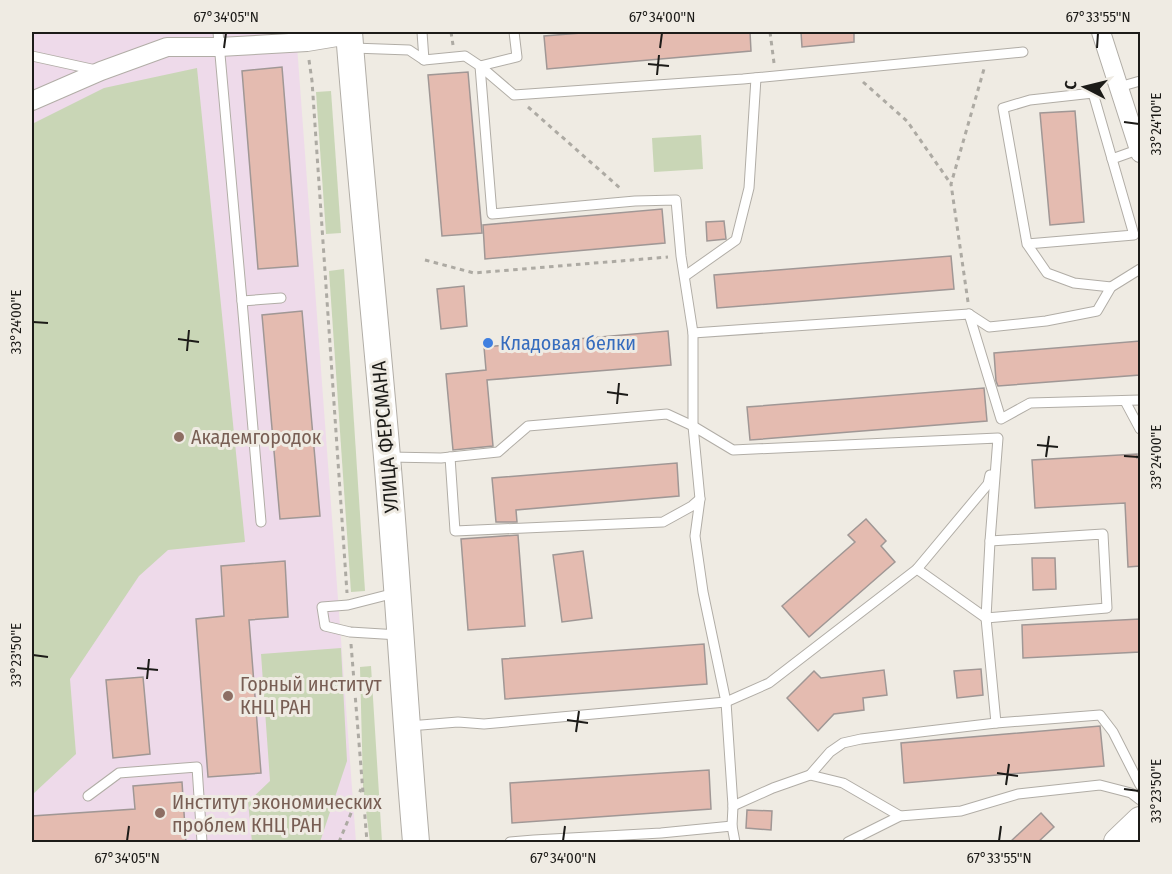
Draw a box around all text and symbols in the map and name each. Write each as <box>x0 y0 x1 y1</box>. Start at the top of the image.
text: 67°34'05"N <box>193 8 259 26</box>
text: 67°34'00"N <box>629 8 695 26</box>
text: 67°33'55"N <box>1066 8 1130 26</box>
north arrow <box>1055 57 1115 117</box>
text: С <box>1061 79 1081 91</box>
text: 33°24'10"E <box>1147 93 1165 155</box>
text: 33°24'00"E <box>7 290 25 354</box>
place label: Кладовая белки <box>500 331 636 355</box>
marker: Кладовая белки <box>481 336 495 350</box>
street label: УЛИЦА ФЕРСМАНА <box>366 359 404 515</box>
place label: Академгородок <box>191 425 322 449</box>
text: 33°24'00"E <box>1147 425 1165 489</box>
marker: Академгородок <box>172 430 186 444</box>
text: 33°23'50"E <box>7 623 25 687</box>
place label: Горный институт КНЦ РАН <box>240 672 383 719</box>
marker: Горный институт КНЦ РАН <box>221 689 235 703</box>
text: 33°23'50"E <box>1147 759 1165 823</box>
place label: Институт экономических проблем КНЦ РАН <box>172 790 382 837</box>
marker: Институт экономических проблем КНЦ РАН <box>153 806 167 820</box>
text: 67°34'05"N <box>94 849 160 867</box>
text: 67°34'00"N <box>530 849 596 867</box>
text: 67°33'55"N <box>967 849 1031 867</box>

